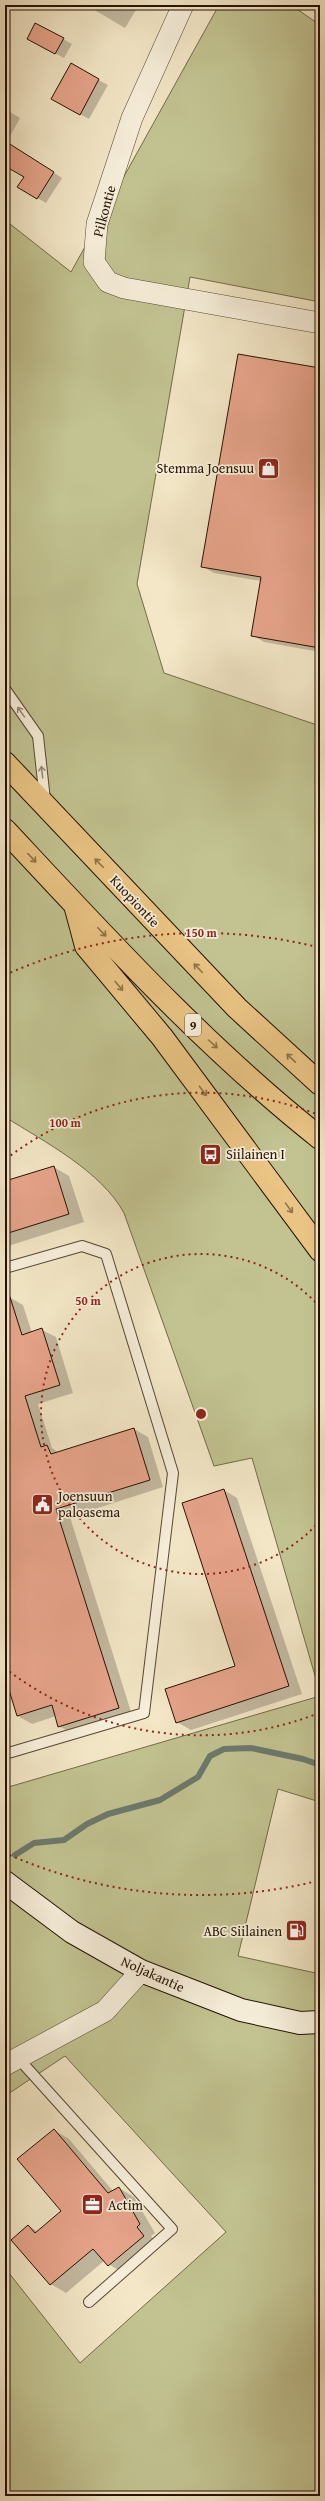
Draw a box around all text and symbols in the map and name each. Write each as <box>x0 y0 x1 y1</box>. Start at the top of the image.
street label: Pilkontie <box>88 183 121 239</box>
shop icon: Stemma Joensuu <box>256 455 282 481</box>
place label: Stemma Joensuu <box>156 458 254 478</box>
one-way arrow <box>17 707 25 718</box>
one-way arrow <box>38 766 46 779</box>
one-way arrow <box>27 853 36 863</box>
one-way arrow <box>94 858 104 868</box>
street label: Kuopiontie <box>106 870 165 932</box>
text: 150 m <box>185 924 218 941</box>
one-way arrow <box>97 927 107 937</box>
one-way arrow <box>193 963 203 973</box>
one-way arrow <box>115 980 124 991</box>
road number: 9 <box>185 1014 201 1036</box>
one-way arrow <box>208 1040 218 1049</box>
one-way arrow <box>286 1053 296 1063</box>
one-way arrow <box>198 1085 207 1096</box>
text: 100 m <box>49 1114 82 1131</box>
bus stop icon: Siilainen I <box>197 1141 223 1167</box>
place label: Siilainen I <box>226 1144 285 1164</box>
one-way arrow <box>285 1202 293 1213</box>
text: 50 m <box>75 1292 101 1309</box>
centre of rings <box>194 1407 208 1421</box>
place label: Joensuun paloasema <box>56 1486 120 1522</box>
public building icon: Joensuun paloasema <box>29 1491 55 1517</box>
fuel station icon: ABC Siilainen <box>284 1918 310 1944</box>
place label: ABC Siilainen <box>203 1921 282 1941</box>
street label: Noljakantie <box>118 1951 188 1997</box>
office icon: Actim <box>80 2192 106 2218</box>
place label: Actim <box>108 2195 144 2215</box>

